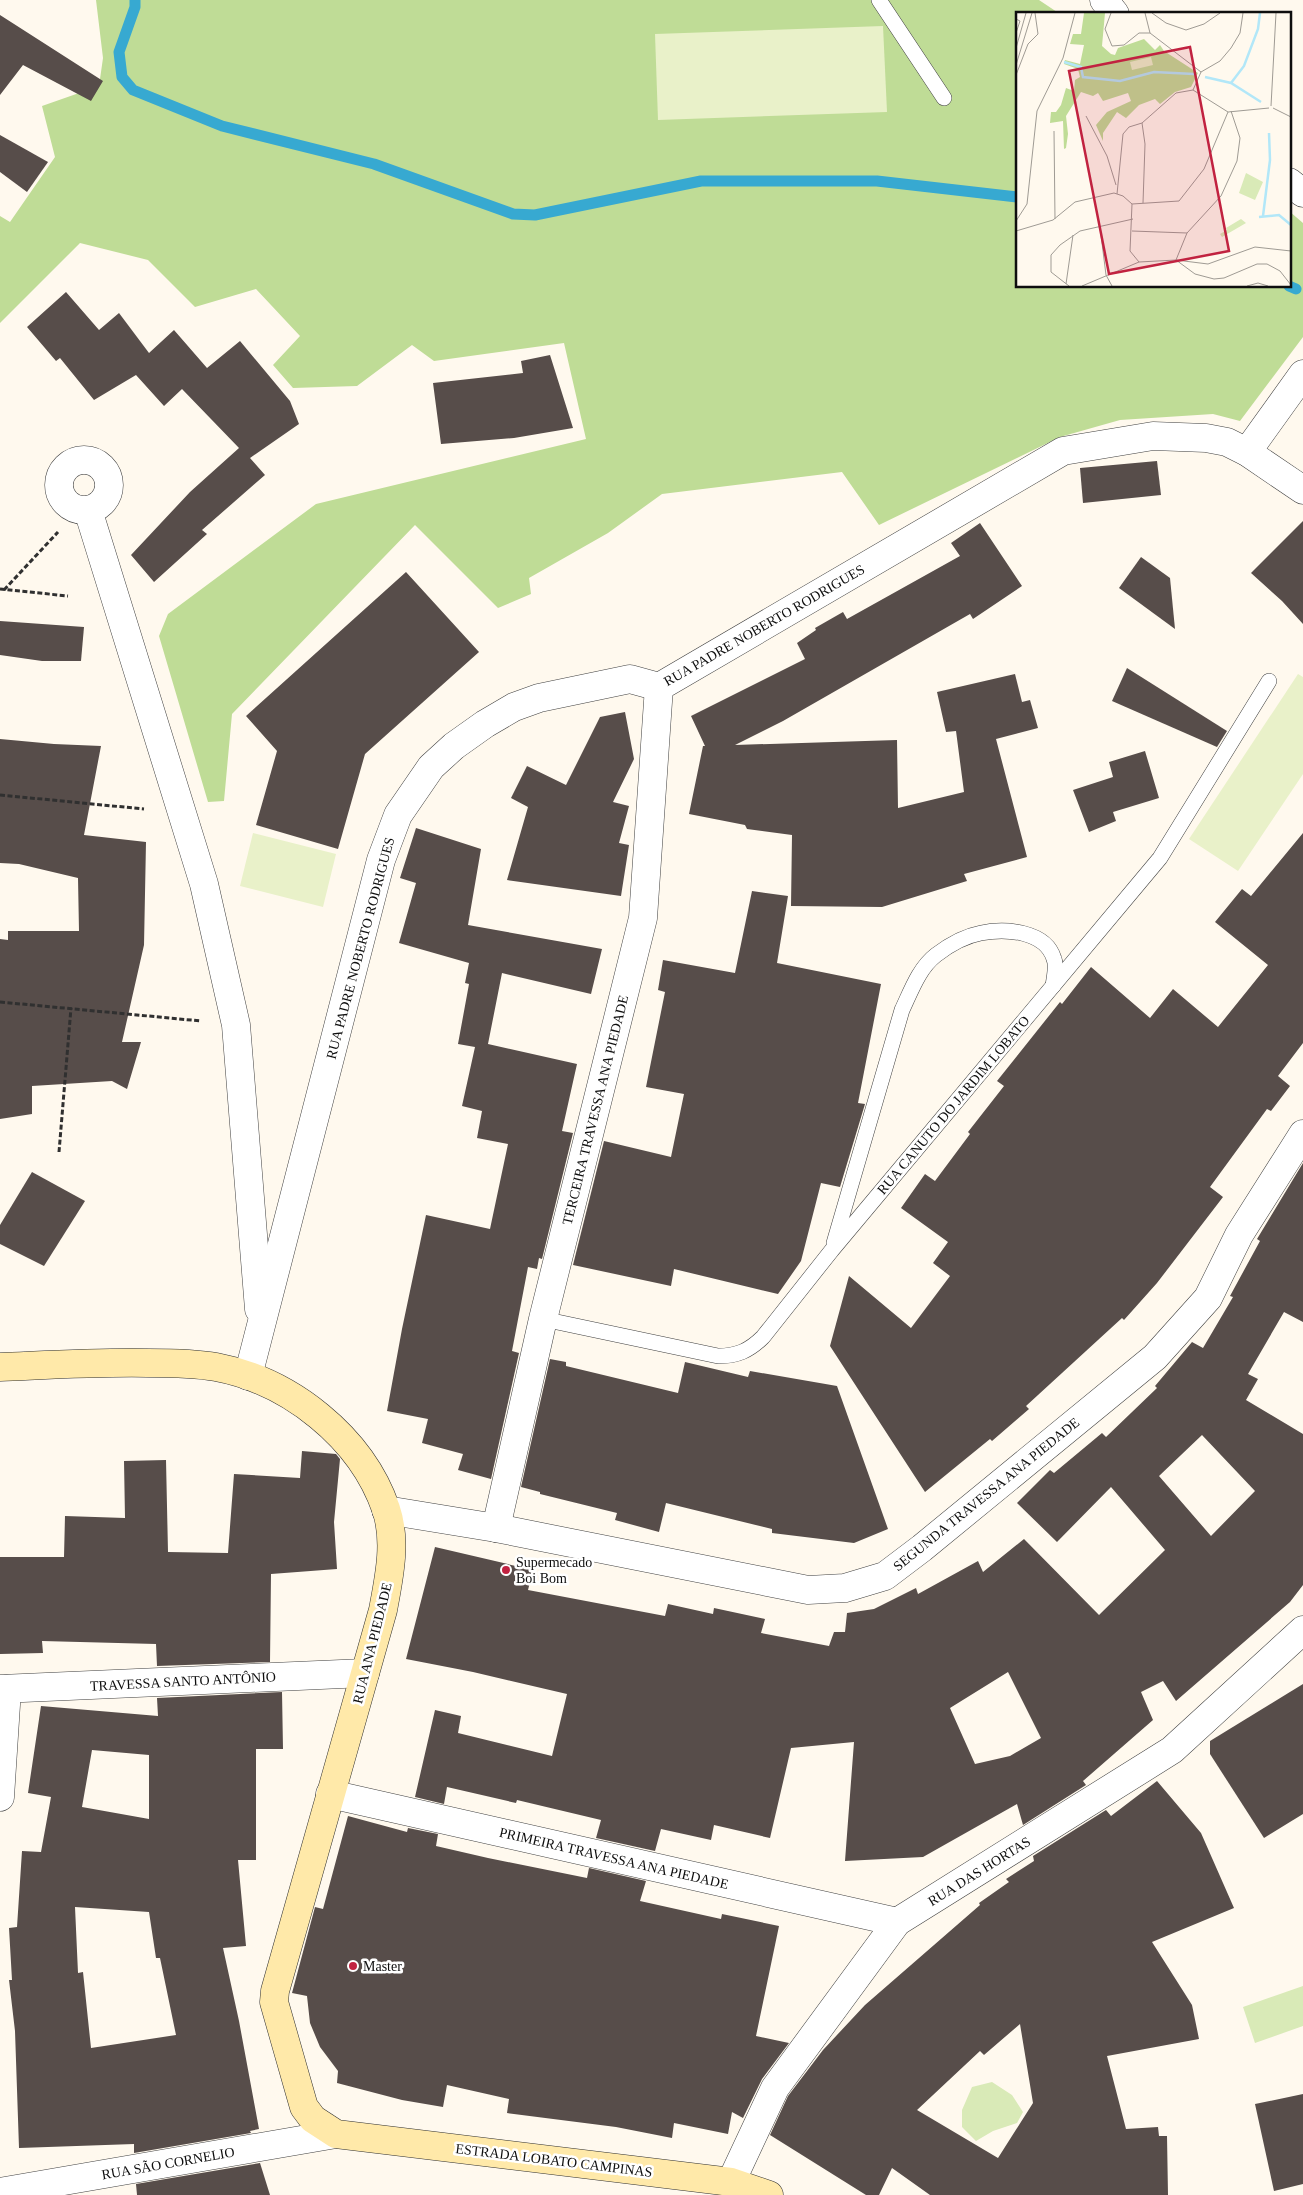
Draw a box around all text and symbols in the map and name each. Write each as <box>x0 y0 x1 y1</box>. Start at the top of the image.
inset map <box>1016 12 1290 288</box>
street label: RUA PADRE NOBERTO RODRIGUES <box>661 562 867 689</box>
street label: RUA PADRE NOBERTO RODRIGUES <box>324 836 397 1061</box>
street label: TERCEIRA TRAVESSA ANA PIEDADE <box>560 994 631 1227</box>
street label: RUA CANUTO DO JARDIM LOBATO <box>874 1013 1032 1198</box>
street label: SEGUNDA TRAVESSA ANA PIEDADE <box>890 1415 1082 1574</box>
place label: Supermecado Boi Bom <box>516 1555 592 1586</box>
marker: Supermecado Boi Bom <box>500 1564 512 1576</box>
street label: RUA ANA PIEDADE <box>350 1581 395 1705</box>
street label: TRAVESSA SANTO ANTÔNIO <box>90 1668 276 1694</box>
street label: PRIMEIRA TRAVESSA ANA PIEDADE <box>498 1825 730 1892</box>
street label: RUA DAS HORTAS <box>925 1834 1033 1909</box>
place label: Master <box>363 1959 402 1974</box>
marker: Master <box>347 1960 359 1972</box>
street label: ESTRADA LOBATO CAMPINAS <box>455 2141 653 2180</box>
street label: RUA SÃO CORNELIO <box>101 2144 236 2183</box>

